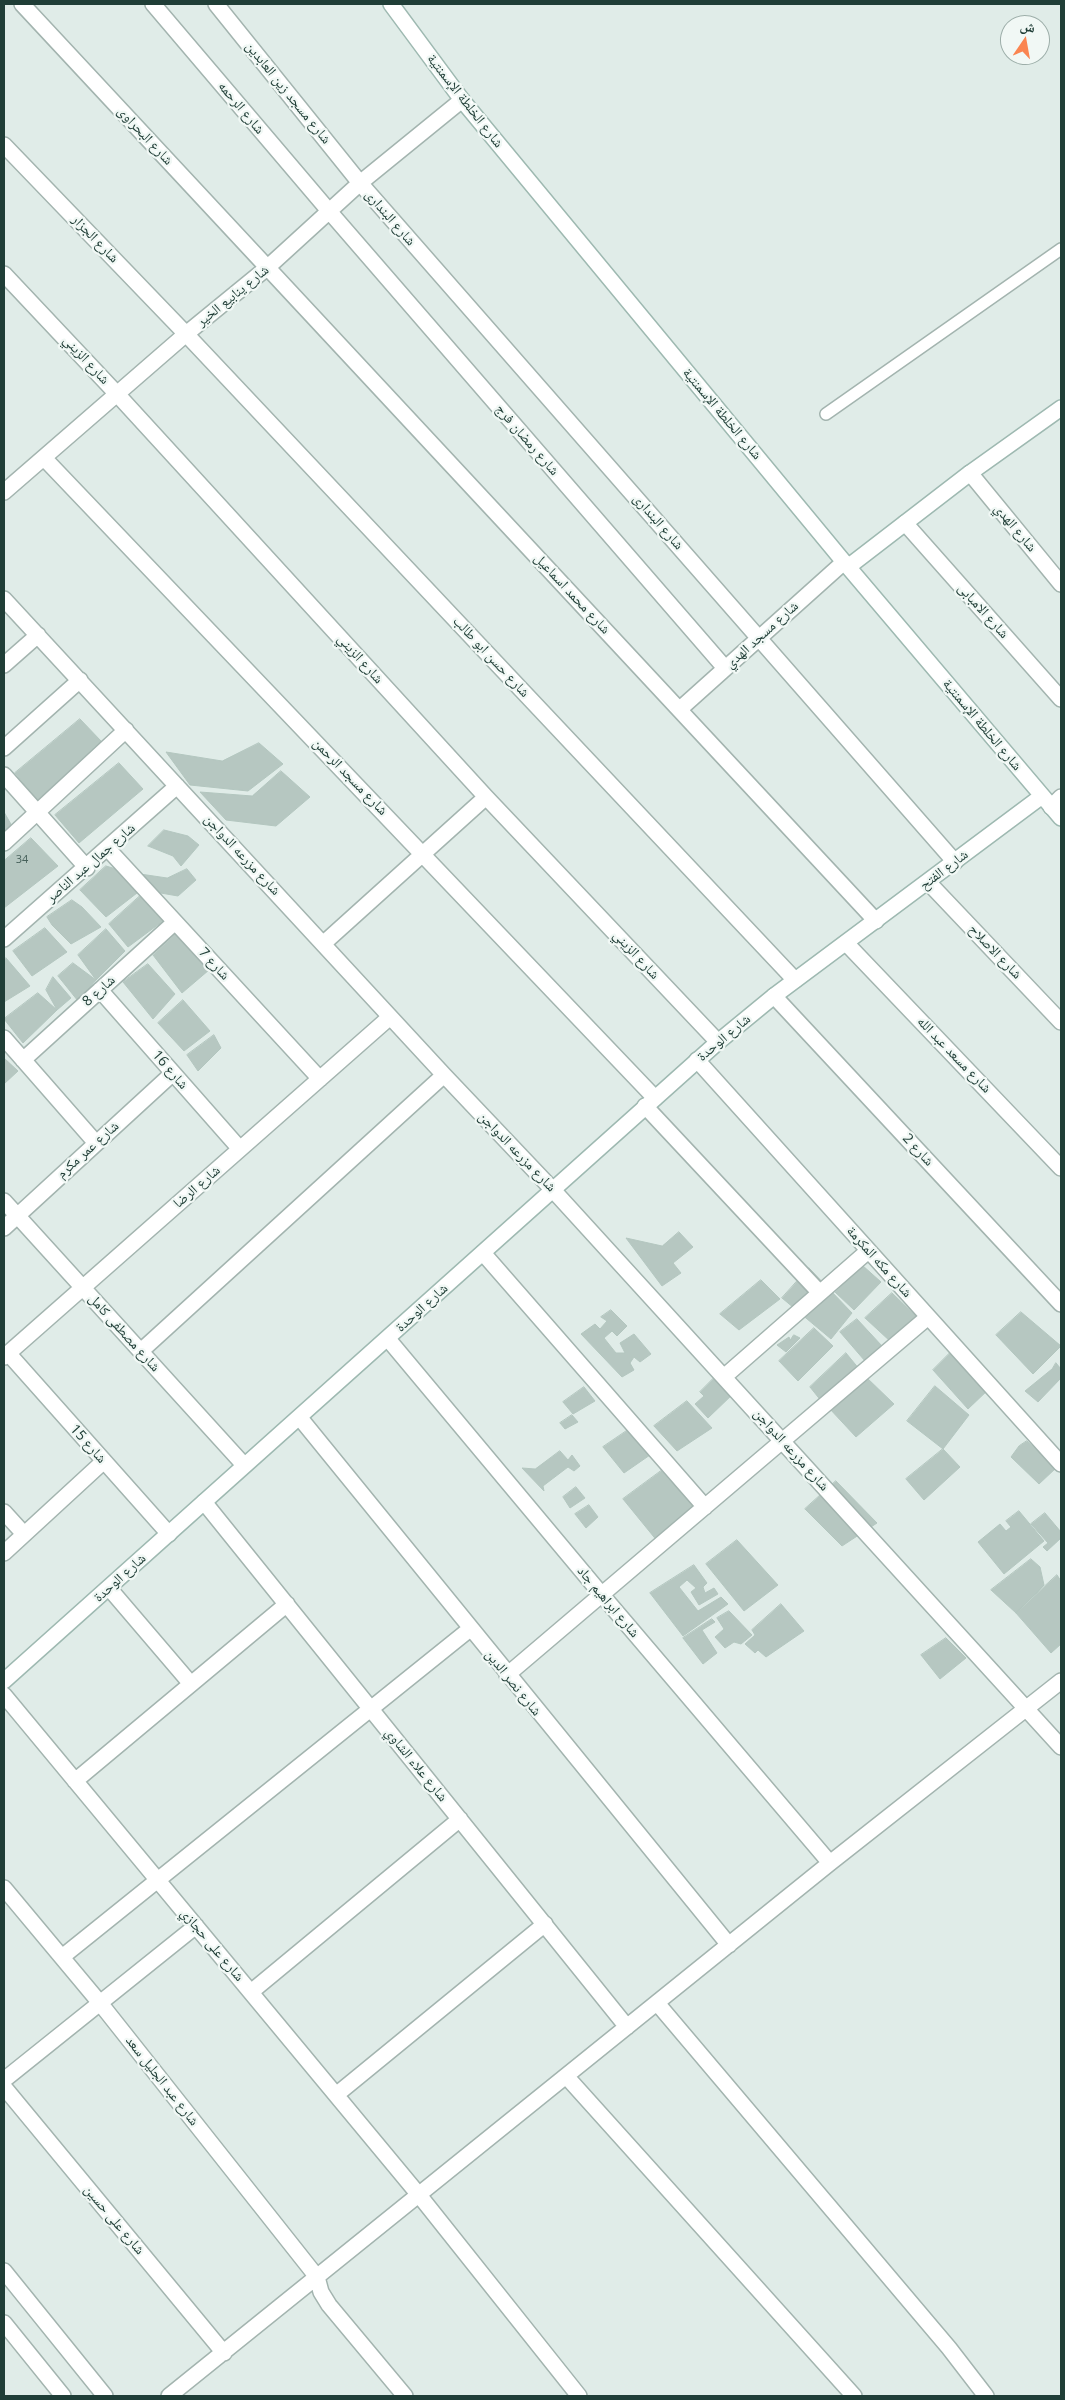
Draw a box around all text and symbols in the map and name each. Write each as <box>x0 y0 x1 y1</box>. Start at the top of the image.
north arrow <box>1000 15 1050 65</box>
text: ش <box>1019 15 1037 37</box>
street label: شارع مسجد زين العابدين <box>242 38 334 148</box>
street label: شارع الخلطة الإسمنتية <box>423 51 507 151</box>
street label: شارع الرحمه <box>214 78 268 138</box>
street label: شارع البحراوى <box>114 103 176 169</box>
street label: شارع البندارى <box>361 187 419 249</box>
street label: شارع الجزار <box>68 211 122 267</box>
street label: شارع ينابيع الخير <box>193 262 273 330</box>
street label: شارع الزيني <box>59 332 113 388</box>
street label: شارع الخلطة الإسمنتية <box>679 365 765 463</box>
street label: شارع رمضان فرج <box>492 401 562 479</box>
street label: شارع البندارى <box>629 491 687 553</box>
street label: شارع الهدي <box>990 501 1040 555</box>
street label: شارع محمد اسماعيل <box>530 550 614 638</box>
street label: شارع الامبابى <box>954 580 1012 642</box>
street label: شارع مسجد الهدي <box>722 598 802 672</box>
street label: شارع حسن ابو طالب <box>449 613 533 701</box>
street label: شارع الزيني <box>333 631 387 687</box>
street label: شارع الخلطة الإسمنتية <box>939 676 1025 774</box>
street label: شارع مسجد الرحمن <box>309 735 391 819</box>
street label: شارع مزرعه الدواجن <box>200 811 284 899</box>
street label: شارع جمال عبد الناصر <box>43 820 139 906</box>
street label: شارع الفتح <box>916 846 972 894</box>
house number: 34 <box>16 853 28 867</box>
street label: شارع الاصلاح <box>965 921 1025 983</box>
street label: شارع الزيني <box>609 927 663 983</box>
street label: شارع 7 <box>195 944 233 984</box>
street label: شارع 8 <box>79 972 119 1010</box>
street label: شارع الوحدة <box>694 1011 754 1065</box>
street label: شارع مسعد عبد الله <box>913 1013 995 1097</box>
street label: شارع 16 <box>148 1047 192 1093</box>
street label: شارع مزرعه الدواجن <box>475 1109 559 1195</box>
street label: شارع عمر مكرم <box>54 1118 122 1182</box>
street label: شارع 2 <box>899 1130 937 1170</box>
street label: شارع الرضا <box>170 1162 224 1212</box>
street label: شارع مكه المكرمة <box>843 1223 915 1301</box>
street label: شارع الوحدة <box>392 1280 452 1336</box>
street label: شارع مصطفى كامل <box>85 1291 163 1375</box>
street label: شارع مزرعه الدواجن <box>750 1405 832 1495</box>
street label: شارع 15 <box>66 1421 110 1467</box>
street label: شارع الوحدة <box>90 1550 150 1606</box>
street label: شارع ابراهيم جاد <box>573 1563 643 1641</box>
street label: شارع نصر الدين <box>481 1647 545 1719</box>
street label: شارع علاء الشاوي <box>381 1725 451 1805</box>
street label: شارع على حجازي <box>177 1905 247 1985</box>
street label: شارع عبد الجليل سعد <box>122 2033 202 2129</box>
street label: شارع على حسين <box>80 2182 148 2258</box>

